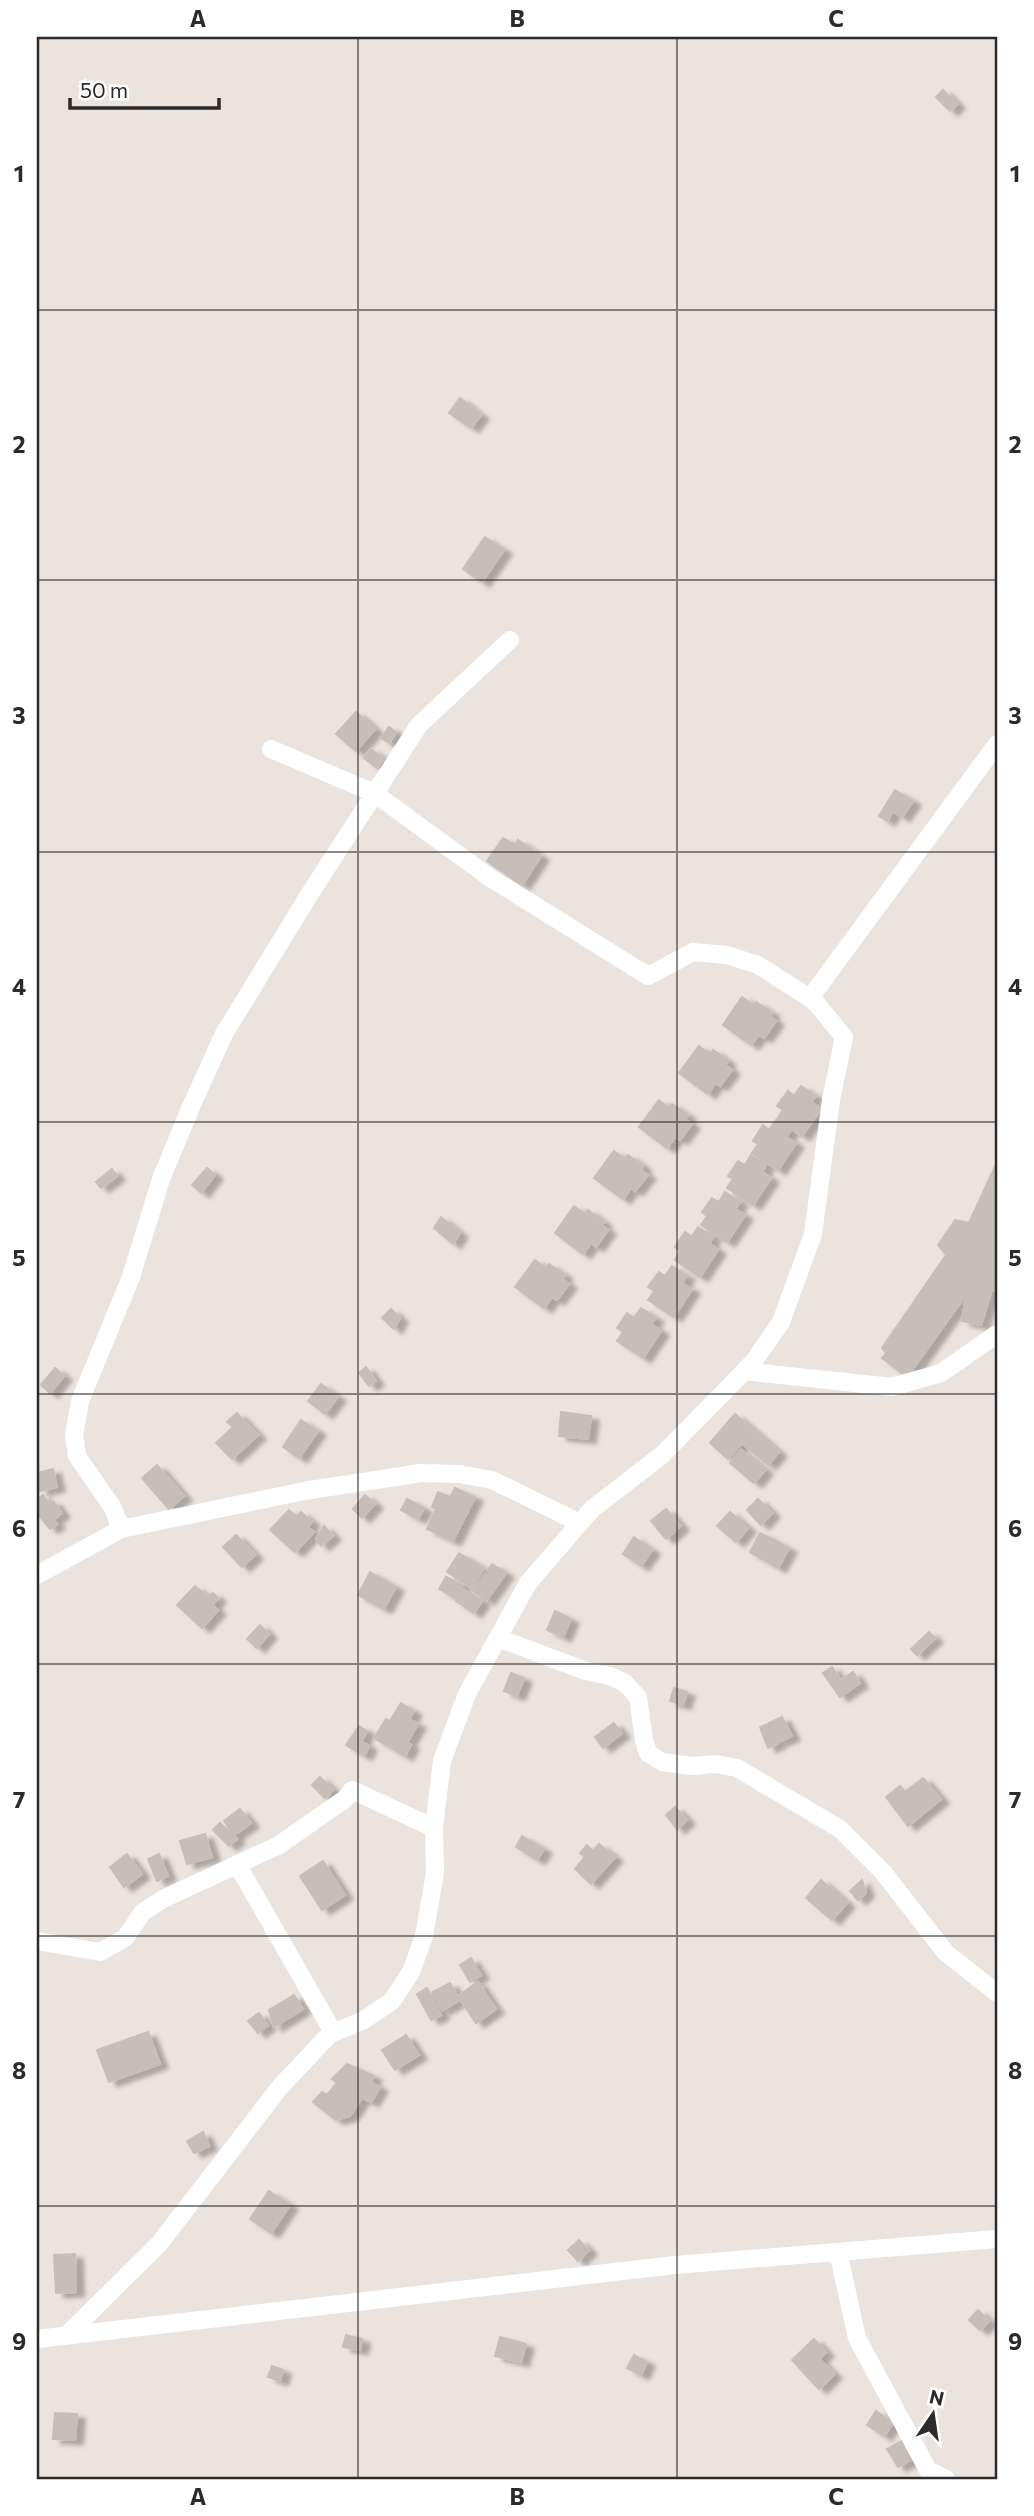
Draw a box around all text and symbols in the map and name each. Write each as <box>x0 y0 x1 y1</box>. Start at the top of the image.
text: A <box>190 4 207 32</box>
text: B <box>509 4 525 32</box>
text: C <box>828 4 844 32</box>
scale bar <box>70 66 219 110</box>
text: 50 m <box>80 77 128 102</box>
text: 1 <box>14 159 24 187</box>
text: 1 <box>1010 159 1020 187</box>
text: 2 <box>12 430 26 458</box>
text: 2 <box>1008 430 1022 458</box>
text: 3 <box>12 701 26 729</box>
text: 3 <box>1008 701 1022 729</box>
text: 4 <box>12 972 26 1000</box>
text: 4 <box>1008 972 1022 1000</box>
text: 5 <box>12 1243 26 1271</box>
text: 5 <box>1008 1243 1022 1271</box>
text: 6 <box>12 1514 26 1542</box>
text: 6 <box>1008 1514 1022 1542</box>
text: 7 <box>13 1785 25 1813</box>
text: 7 <box>1009 1785 1021 1813</box>
text: 8 <box>12 2056 26 2084</box>
text: 8 <box>1008 2056 1022 2084</box>
text: 9 <box>12 2327 26 2355</box>
text: 9 <box>1008 2327 1022 2355</box>
north arrow <box>898 2380 968 2450</box>
text: N <box>927 2384 946 2410</box>
text: A <box>190 2482 207 2510</box>
text: B <box>509 2482 525 2510</box>
text: C <box>828 2482 844 2510</box>

